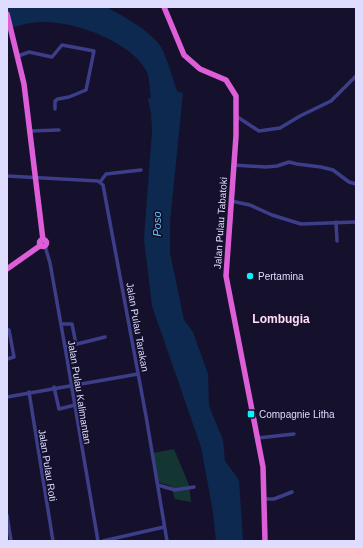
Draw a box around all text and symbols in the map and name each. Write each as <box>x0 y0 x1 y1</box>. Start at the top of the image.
street label: Jalan Pulau Tabatoki <box>212 177 229 269</box>
water label: Poso <box>151 211 163 237</box>
marker: Pertamina <box>245 271 255 281</box>
place label: Pertamina <box>258 271 304 282</box>
street label: Jalan Pulau Tarakan <box>124 282 151 373</box>
district label: Lombugia <box>252 312 310 326</box>
street label: Jalan Pulau Kalimantan <box>66 339 93 445</box>
marker: Compagnie Litha <box>246 409 256 419</box>
place label: Compagnie Litha <box>259 409 335 420</box>
street label: Jalan Pulau Roti <box>36 428 59 502</box>

